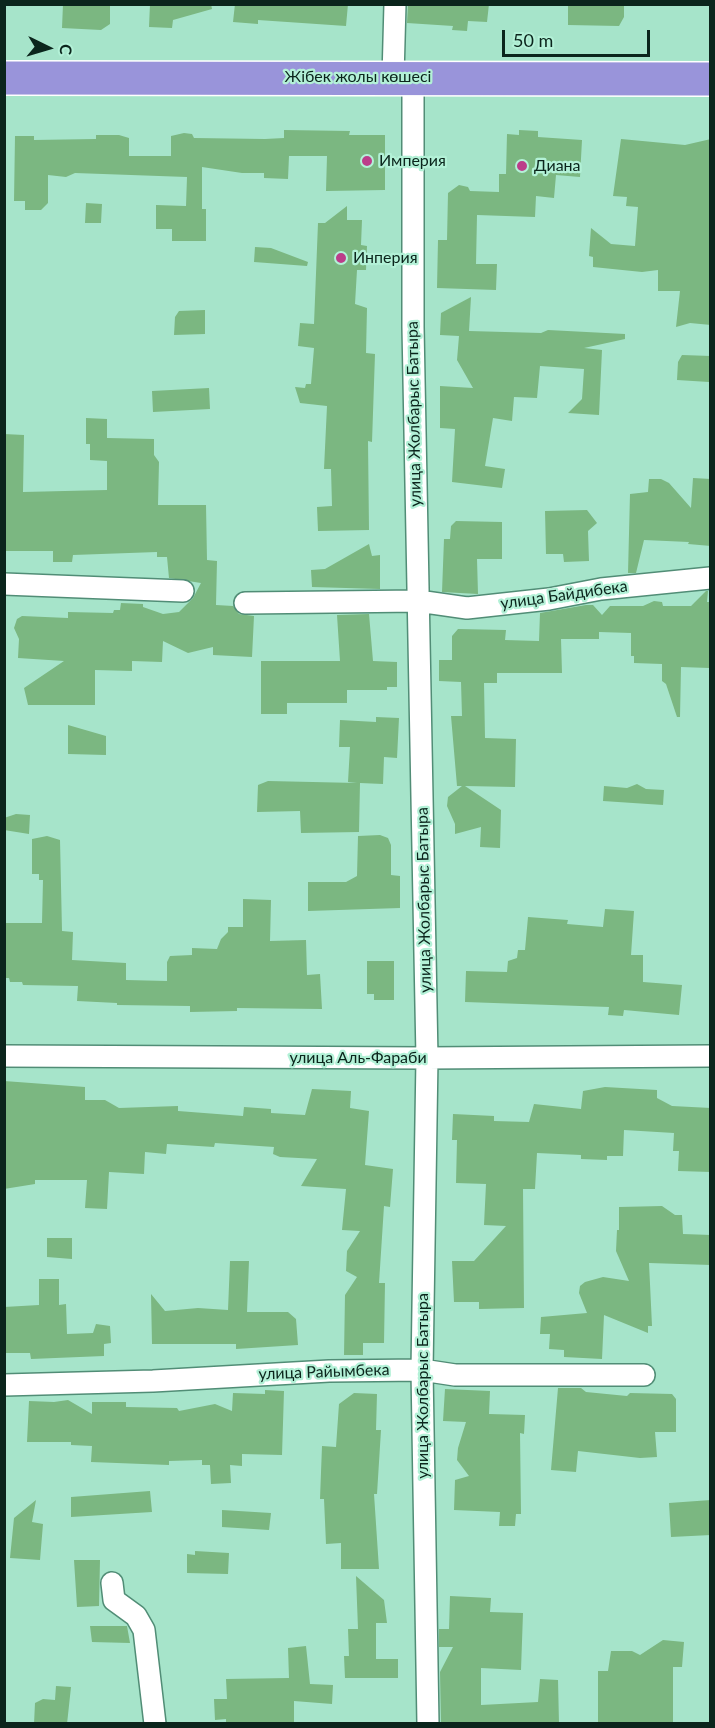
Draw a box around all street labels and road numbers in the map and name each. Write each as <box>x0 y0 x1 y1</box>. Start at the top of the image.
street label: Жібек жолы көшесі <box>285 67 431 87</box>
street label: улица Жолбарыс Батыра <box>403 321 425 507</box>
street label: улица Байдибека <box>499 577 629 613</box>
street label: улица Жолбарыс Батыра <box>413 807 435 993</box>
street label: улица Аль-Фараби <box>289 1048 427 1068</box>
street label: улица Жолбарыс Батыра <box>413 1293 433 1479</box>
street label: улица Райымбека <box>258 1360 390 1384</box>

